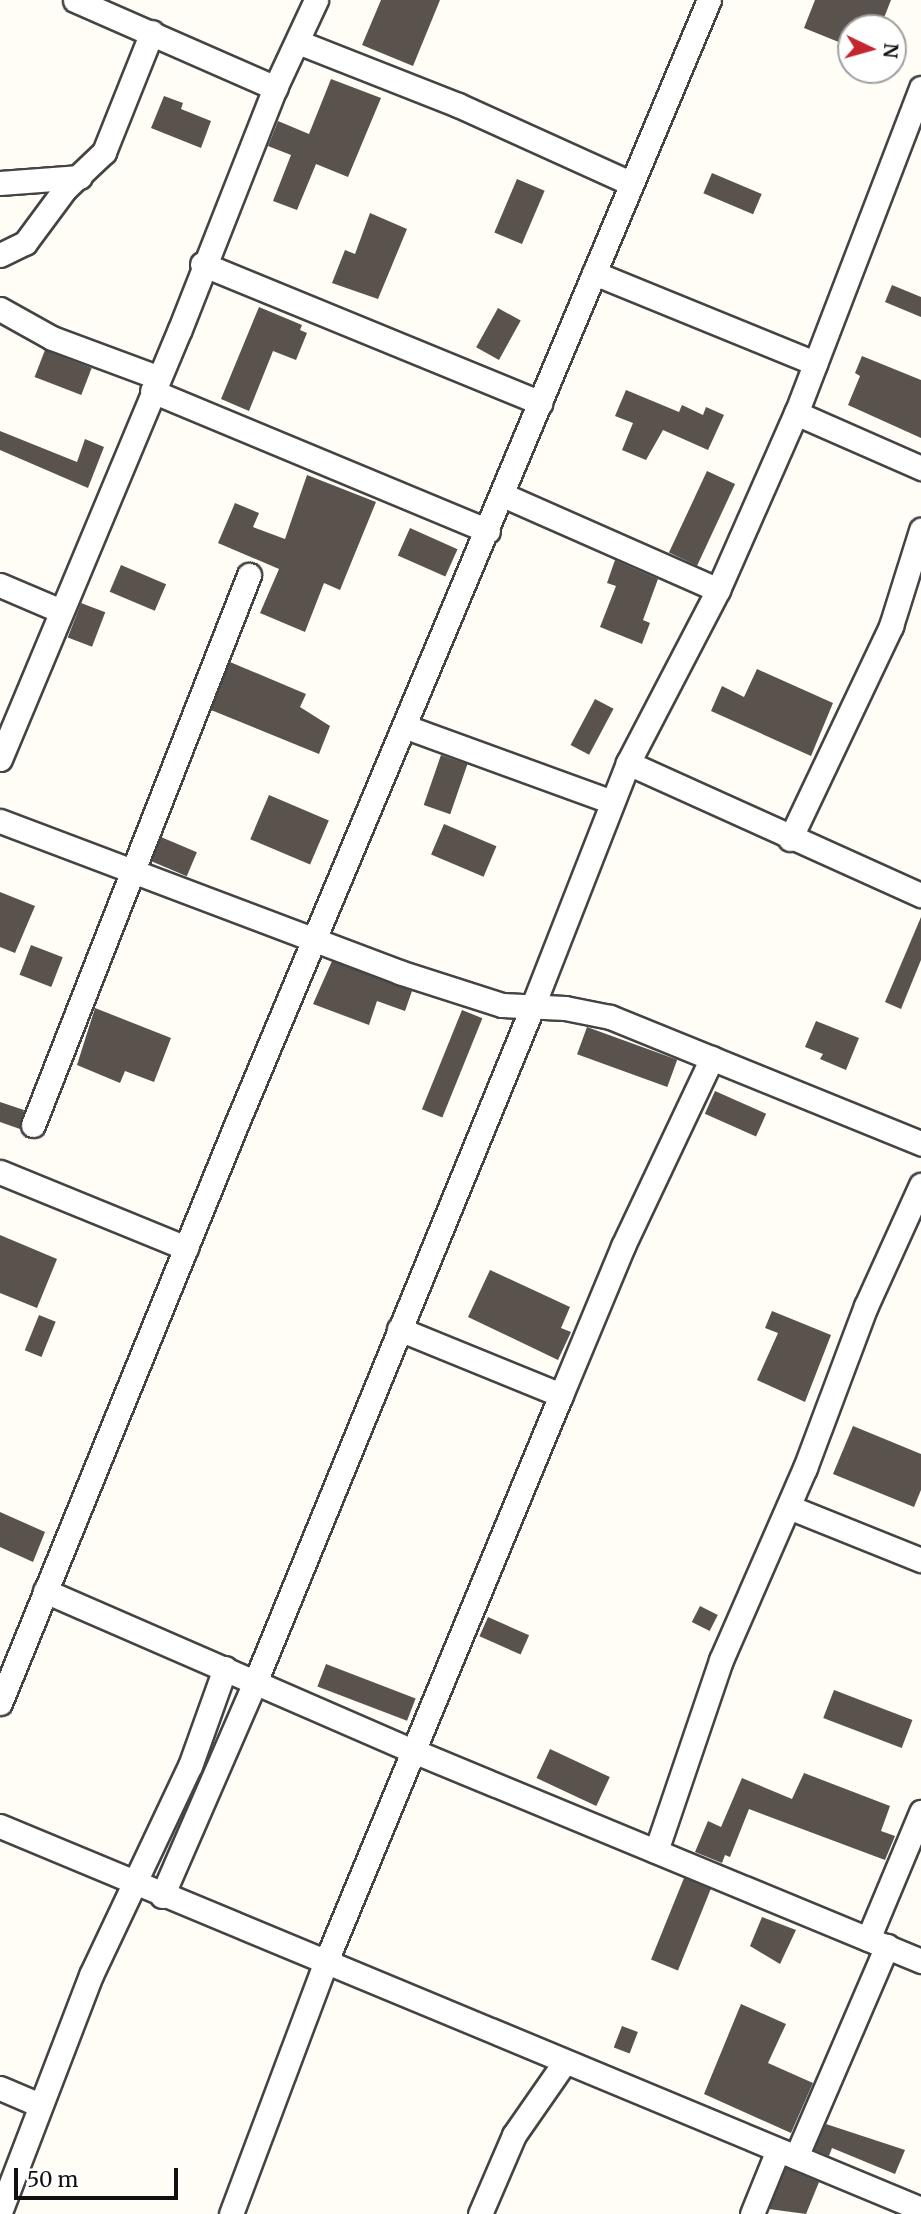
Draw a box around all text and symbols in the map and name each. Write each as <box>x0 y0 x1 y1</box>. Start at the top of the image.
north arrow <box>837 14 907 84</box>
text: N <box>878 42 904 59</box>
scale bar <box>18 2154 182 2198</box>
text: 50 m <box>27 2166 78 2193</box>

